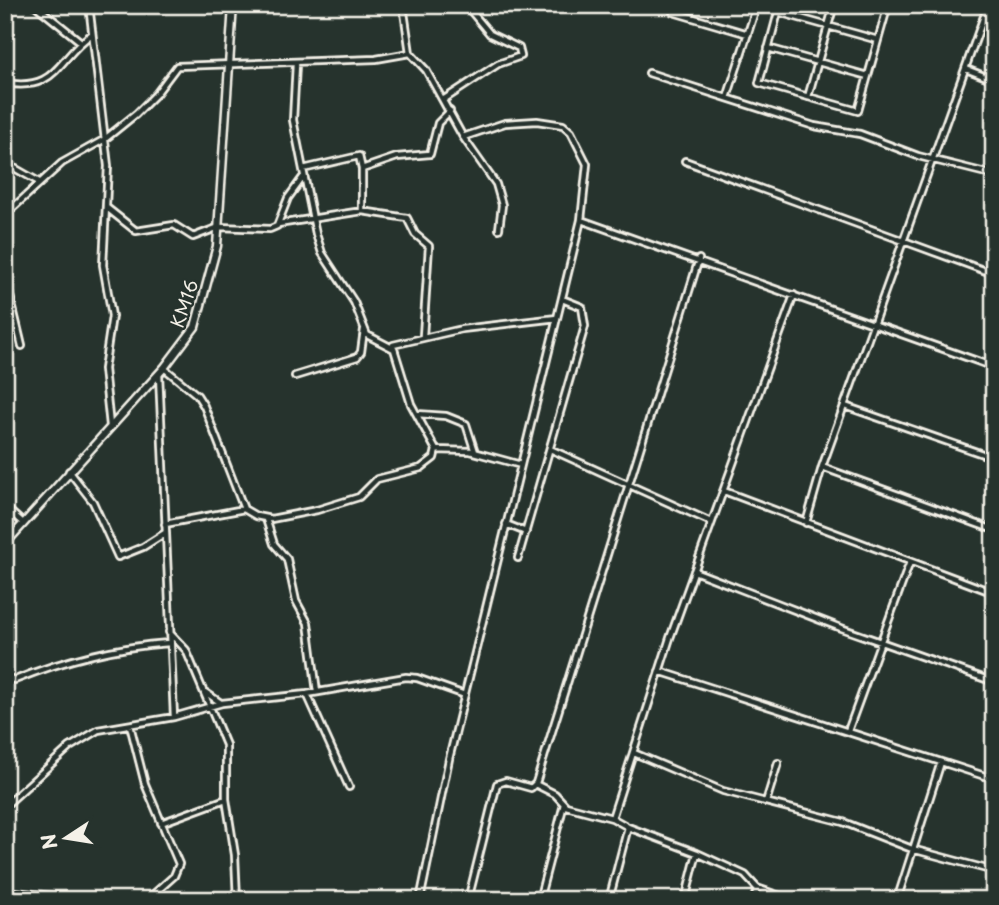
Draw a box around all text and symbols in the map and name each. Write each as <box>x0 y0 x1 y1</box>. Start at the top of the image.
street label: KM16 <box>163 276 204 331</box>
north arrow <box>32 804 102 874</box>
text: N <box>33 831 64 852</box>

